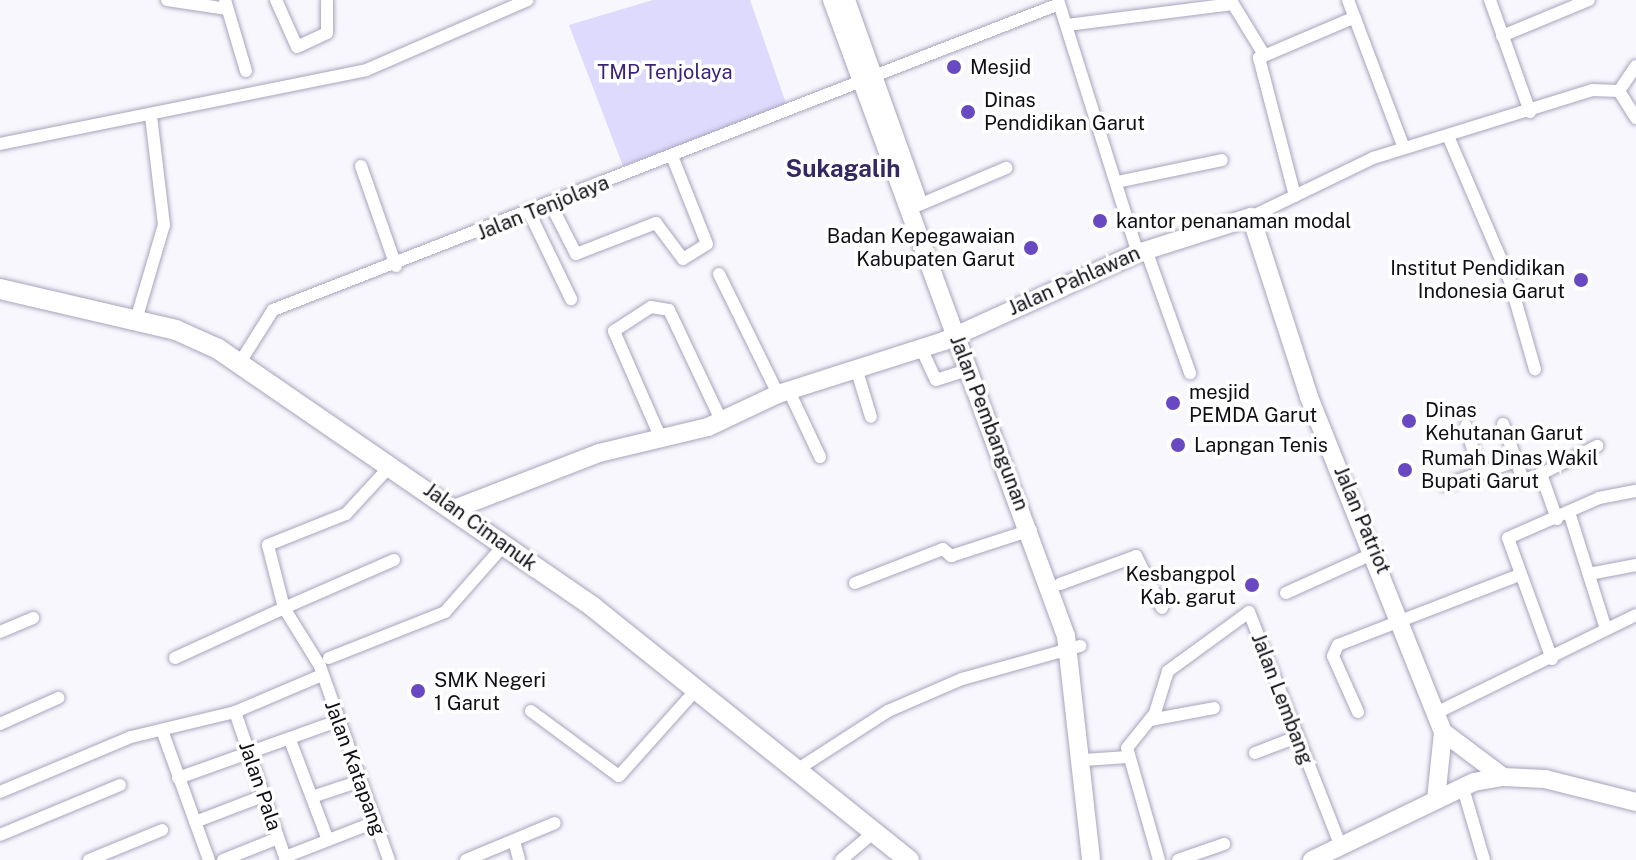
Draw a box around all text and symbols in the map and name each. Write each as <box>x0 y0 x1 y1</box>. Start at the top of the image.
place label: Mesjid <box>970 55 1031 79</box>
marker: Mesjid <box>945 58 963 76</box>
park label: TMP Tenjolaya <box>597 60 733 84</box>
place label: Dinas Pendidikan Garut <box>984 88 1145 135</box>
marker: Dinas Pendidikan Garut <box>959 103 977 121</box>
district label: Sukagalih <box>786 155 900 183</box>
street label: Jalan Tenjolaya <box>473 171 613 245</box>
place label: kantor penanaman modal <box>1116 209 1351 233</box>
marker: kantor penanaman modal <box>1091 212 1109 230</box>
place label: Badan Kepegawaian Kabupaten Garut <box>827 224 1015 271</box>
marker: Badan Kepegawaian Kabupaten Garut <box>1022 239 1040 257</box>
street label: Jalan Pahlawan <box>1004 241 1144 321</box>
place label: Institut Pendidikan Indonesia Garut <box>1390 256 1565 303</box>
marker: Institut Pendidikan Indonesia Garut <box>1572 271 1590 289</box>
street label: Jalan Pembangunan <box>944 332 1034 514</box>
place label: mesjid PEMDA Garut <box>1189 380 1317 427</box>
marker: mesjid PEMDA Garut <box>1164 394 1182 412</box>
place label: Dinas Kehutanan Garut <box>1425 398 1583 445</box>
marker: Dinas Kehutanan Garut <box>1400 412 1418 430</box>
place label: Lapngan Tenis <box>1194 433 1328 457</box>
marker: Lapngan Tenis <box>1169 436 1187 454</box>
place label: Rumah Dinas Wakil Bupati Garut <box>1421 446 1599 493</box>
marker: Rumah Dinas Wakil Bupati Garut <box>1396 461 1414 479</box>
street label: Jalan Patriot <box>1329 463 1395 577</box>
street label: Jalan Cimanuk <box>419 478 541 576</box>
place label: Kesbangpol Kab. garut <box>1125 562 1236 609</box>
marker: Kesbangpol Kab. garut <box>1243 576 1261 594</box>
street label: Jalan Lembang <box>1246 630 1318 768</box>
place label: SMK Negeri 1 Garut <box>434 668 546 715</box>
marker: SMK Negeri 1 Garut <box>409 682 427 700</box>
street label: Jalan Katapang <box>319 697 391 839</box>
street label: Jalan Pala <box>234 738 286 834</box>

